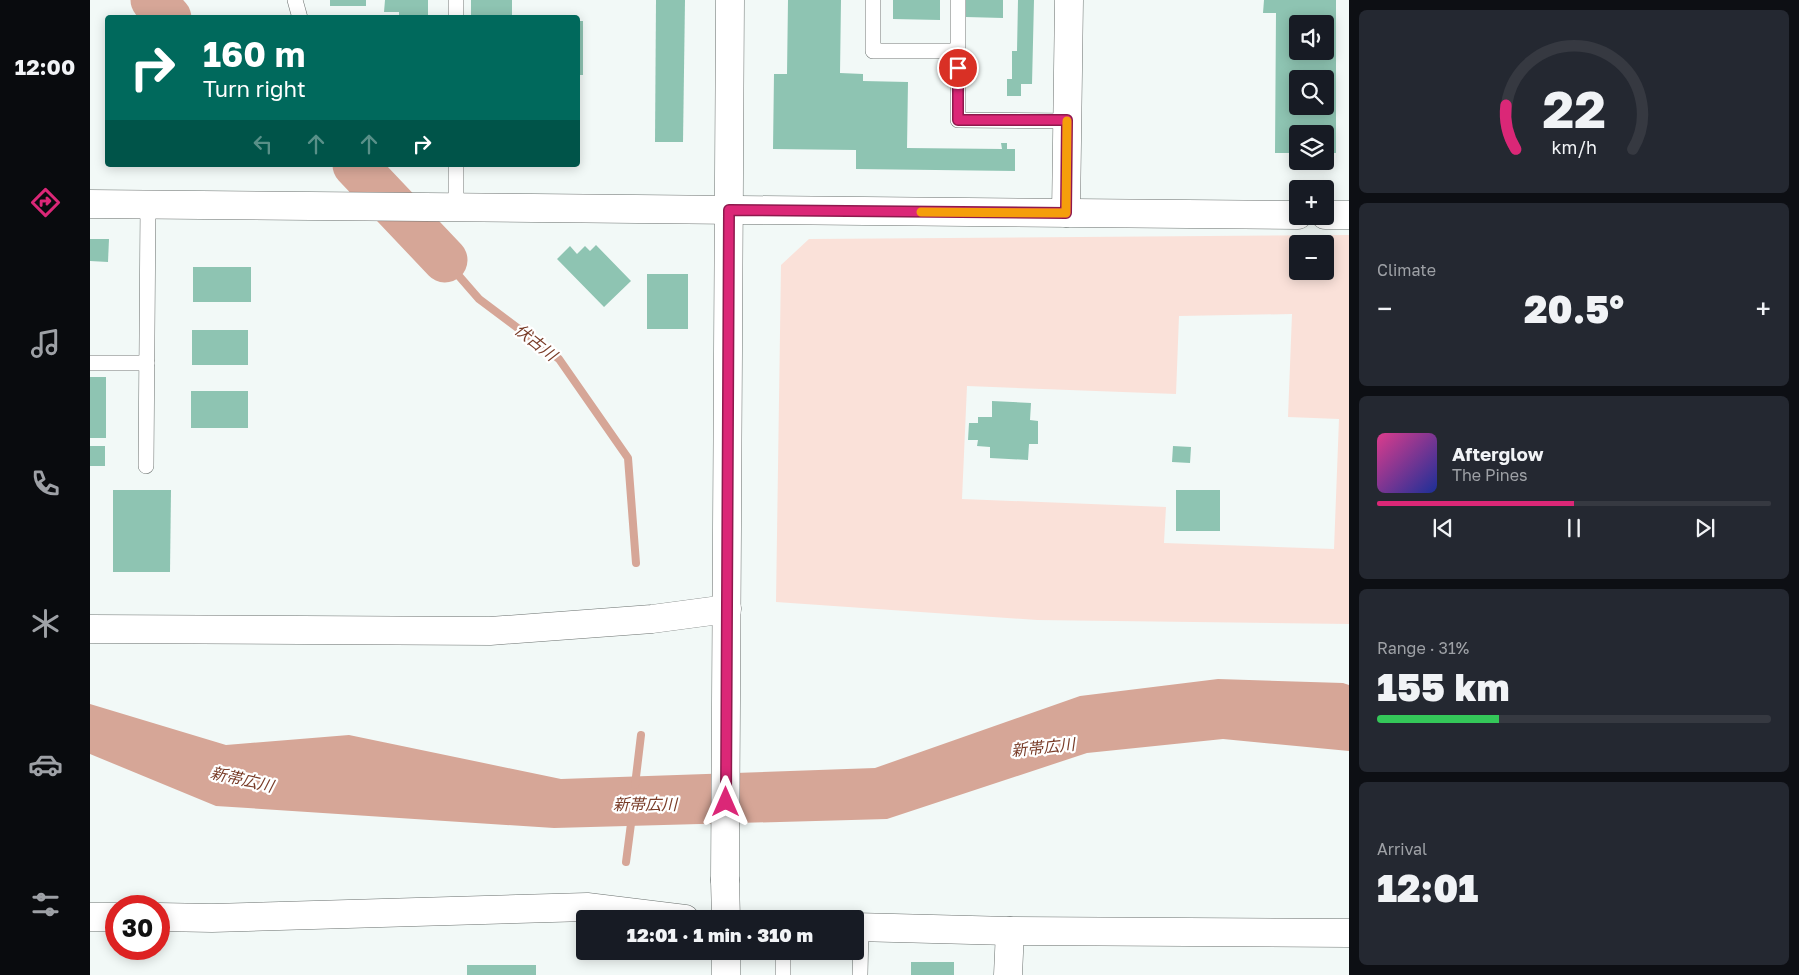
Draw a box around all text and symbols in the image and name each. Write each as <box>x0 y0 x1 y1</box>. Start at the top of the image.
map controls <box>1289 15 1334 280</box>
button: sound <box>1289 15 1334 60</box>
text: 160 m <box>203 33 305 75</box>
icon: right <box>120 35 185 100</box>
pin <box>937 47 979 89</box>
text: 12:00 <box>15 53 75 80</box>
icon: arrive <box>944 54 972 82</box>
button: search <box>1289 70 1334 115</box>
text: Turn right <box>203 75 306 102</box>
text: 22 <box>1542 77 1606 139</box>
button: layers <box>1289 125 1334 170</box>
icon: left <box>249 130 277 158</box>
icon: ahead <box>302 130 330 158</box>
icon: ahead <box>355 130 383 158</box>
icon: right <box>408 130 436 158</box>
text: km/h <box>1551 136 1597 158</box>
button: + <box>1289 180 1334 225</box>
icon: directions <box>28 185 63 220</box>
button: − <box>1289 235 1334 280</box>
text: Climate <box>1377 260 1436 280</box>
text: 20.5° <box>1524 286 1624 331</box>
text: − <box>1377 292 1392 325</box>
text: + <box>1756 292 1771 325</box>
water label: 伏古川 <box>511 319 563 366</box>
icon: music <box>28 326 63 361</box>
text: Afterglow <box>1452 442 1543 465</box>
text: The Pines <box>1452 465 1527 485</box>
icon: phone <box>28 466 63 501</box>
icon: previous <box>1429 514 1457 542</box>
icon: pause <box>1560 514 1588 542</box>
icon: next <box>1691 514 1719 542</box>
icon: climate <box>28 606 63 641</box>
text: Range · 31% <box>1377 638 1469 658</box>
text: 155 km <box>1377 664 1509 709</box>
water label: 新帯広川 <box>1010 734 1078 760</box>
icon: car <box>28 747 63 782</box>
water label: 新帯広川 <box>209 762 277 796</box>
position arrow <box>699 775 751 827</box>
water label: 新帯広川 <box>613 794 679 814</box>
text: Arrival <box>1377 839 1427 859</box>
text: 12:01 <box>1377 865 1478 910</box>
icon: filters <box>28 887 63 922</box>
speed limit sign: 30 <box>105 895 170 960</box>
text: 12:01 · 1 min · 310 m <box>627 923 813 946</box>

